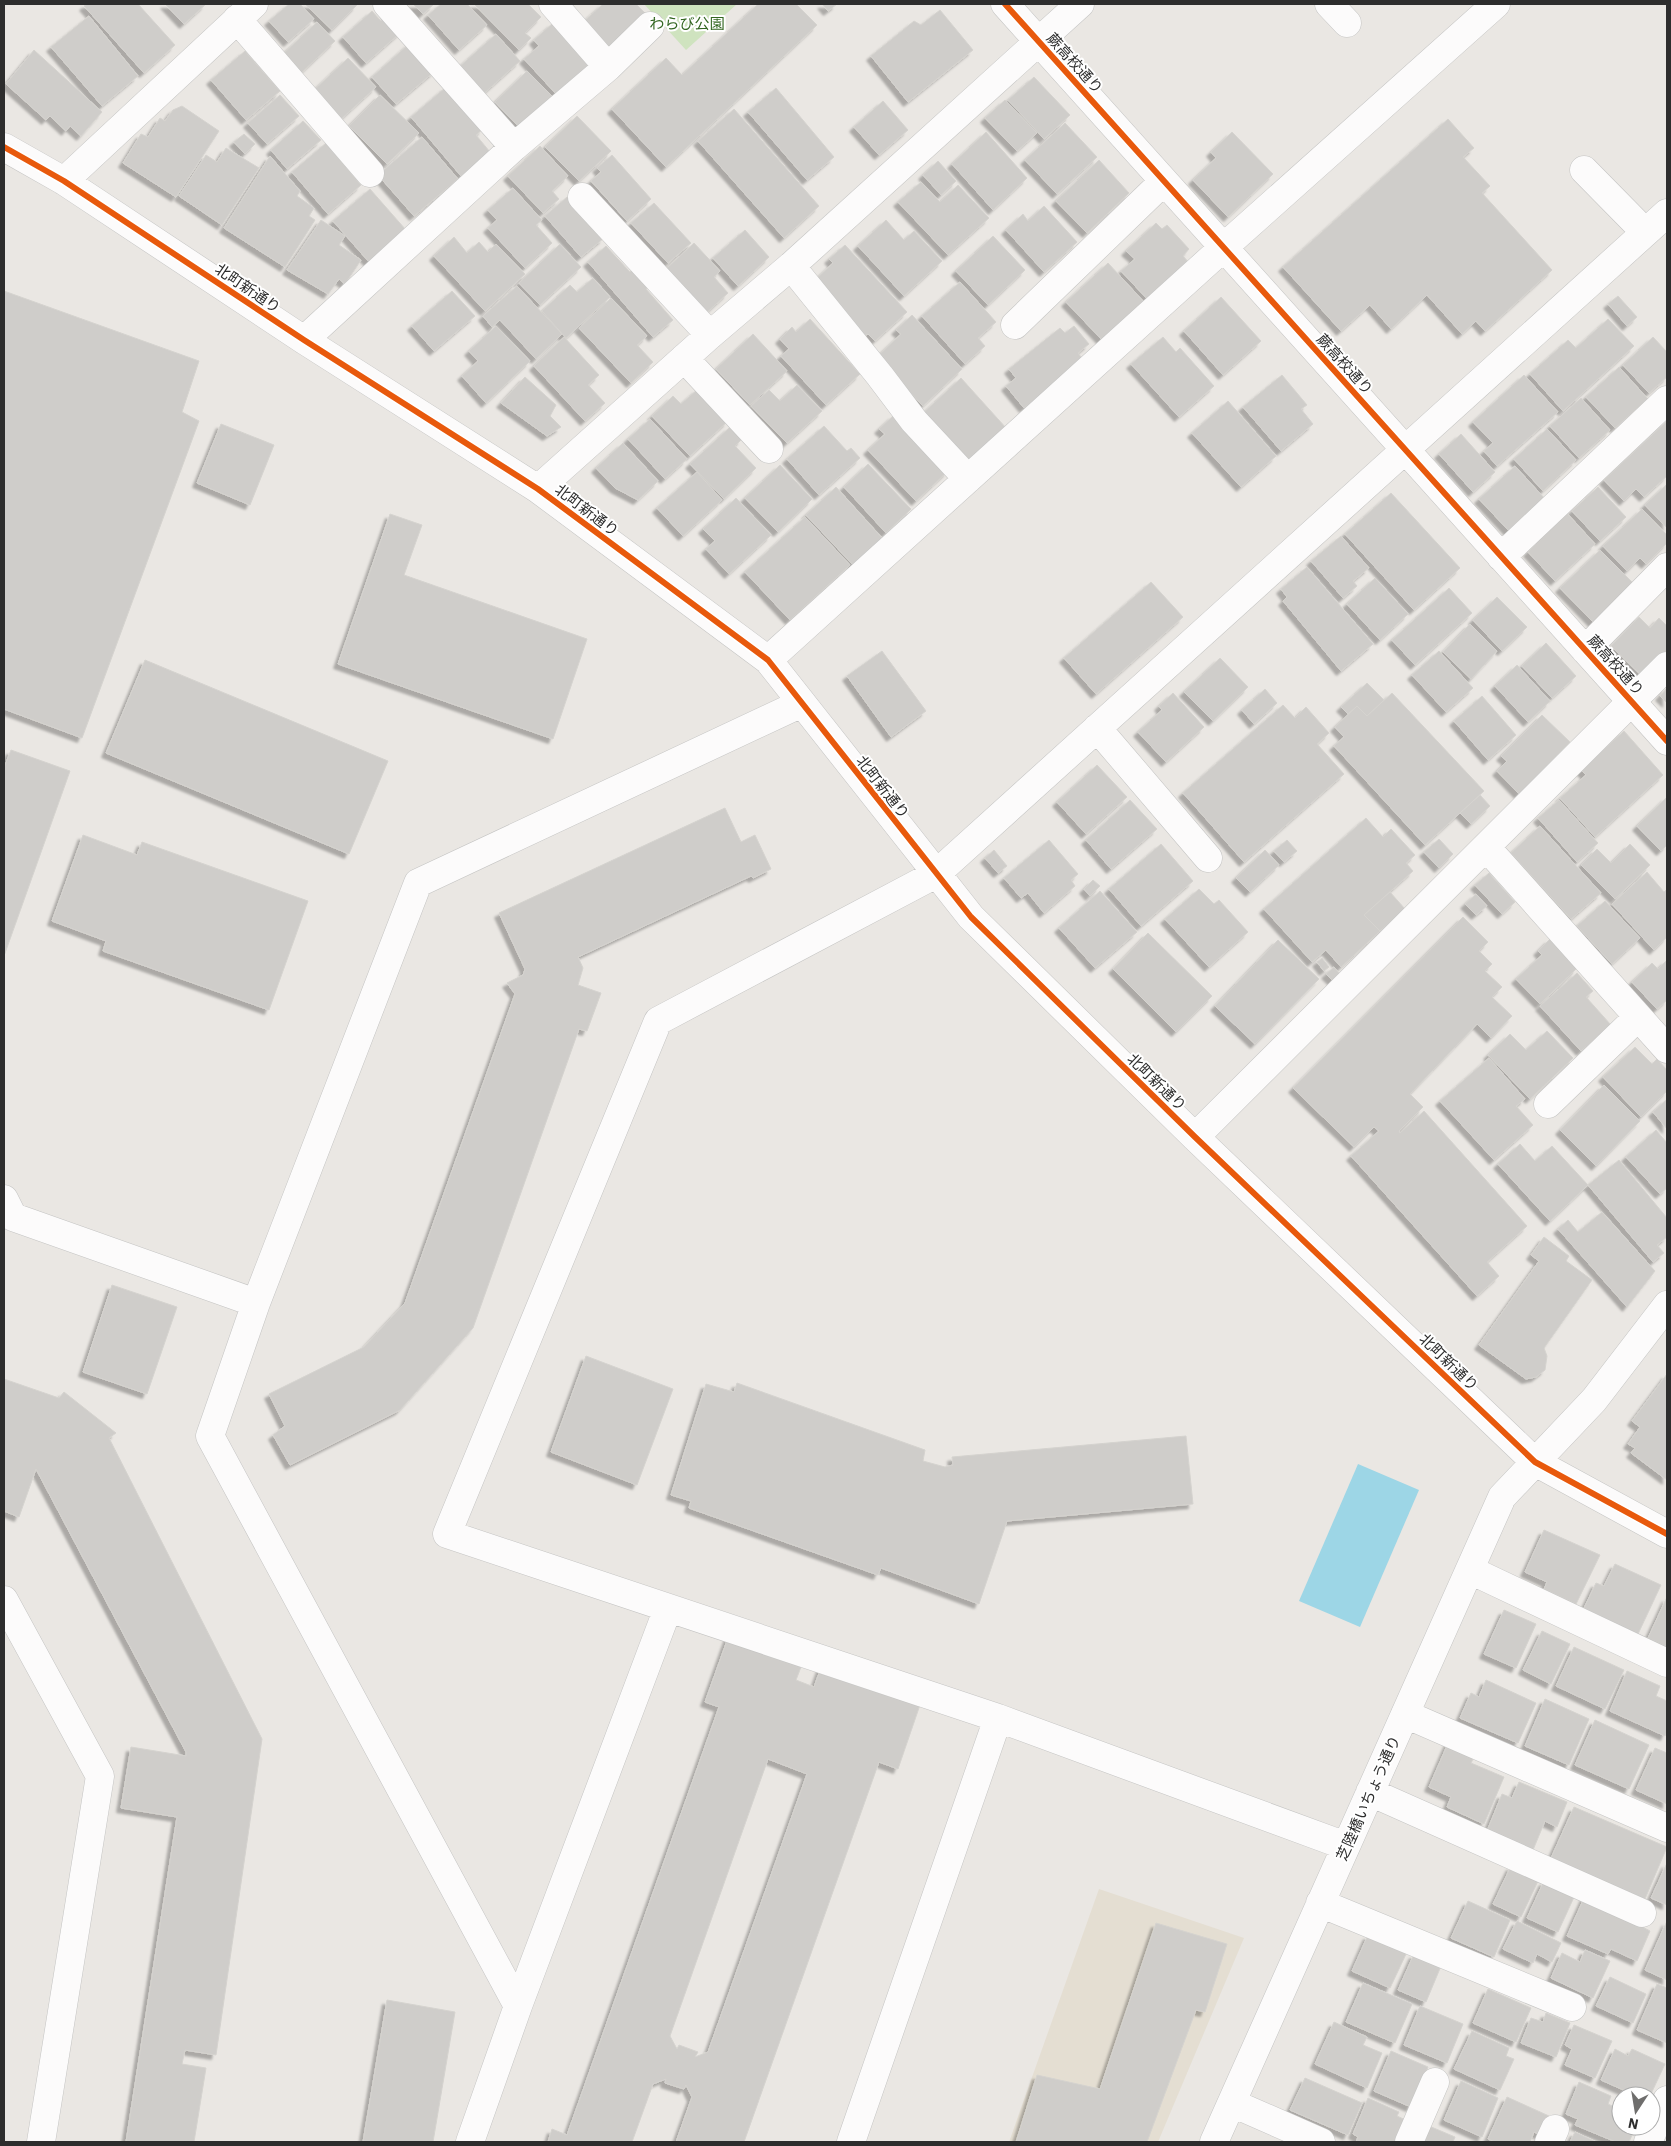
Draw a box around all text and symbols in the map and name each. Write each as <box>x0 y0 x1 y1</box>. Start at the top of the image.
park label: わらび公園 <box>649 14 725 33</box>
street label: 蕨高校通り <box>1043 29 1107 97</box>
street label: 北町新通り <box>212 259 284 317</box>
street label: 蕨高校通り <box>1313 330 1377 398</box>
street label: 北町新通り <box>551 480 623 540</box>
street label: 蕨高校通り <box>1584 631 1648 699</box>
street label: 北町新通り <box>852 752 914 822</box>
street label: 北町新通り <box>1123 1049 1191 1115</box>
street label: 北町新通り <box>1415 1329 1483 1395</box>
street label: 芝陸橋いちょう通り <box>1332 1732 1404 1864</box>
north arrow <box>1611 2086 1661 2136</box>
text: N <box>1626 2114 1640 2134</box>

